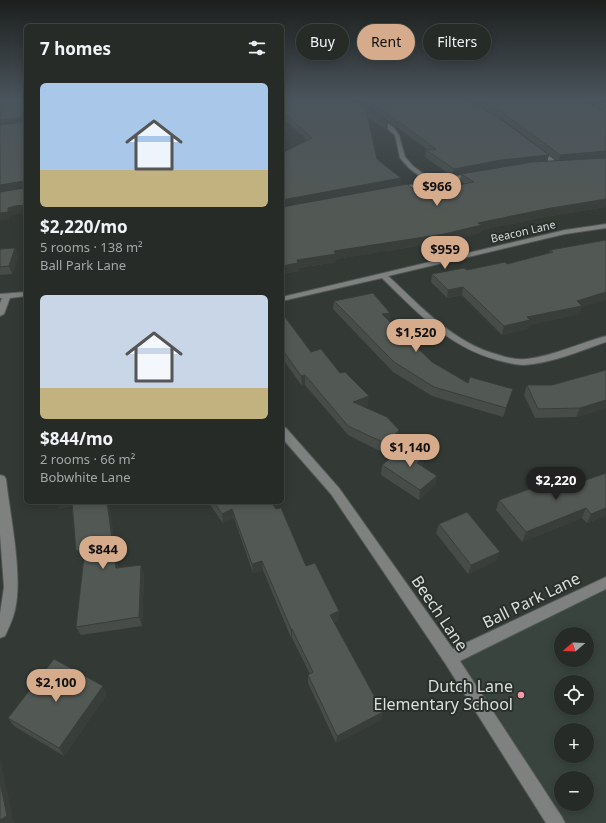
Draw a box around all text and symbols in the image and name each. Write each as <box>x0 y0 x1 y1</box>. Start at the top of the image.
chip: Buy <box>296 24 349 60</box>
chip: Rent <box>357 24 415 60</box>
chip: Filters <box>423 24 491 60</box>
text: 7 homes <box>40 37 111 60</box>
icon: filters <box>246 37 268 59</box>
icon: home <box>118 109 190 181</box>
pin: $966 <box>413 173 461 207</box>
text: $966 <box>422 177 452 195</box>
text: $2,220/mo <box>40 215 128 238</box>
street label: Beacon Lane <box>489 216 557 246</box>
pin: $959 <box>421 236 469 270</box>
text: 5 rooms · 138 m² <box>40 238 143 256</box>
text: $959 <box>430 240 460 258</box>
text: Ball Park Lane <box>40 256 126 274</box>
pin: $1,520 <box>383 319 449 353</box>
icon: home <box>118 321 190 393</box>
text: $1,520 <box>396 323 436 341</box>
text: $844/mo <box>40 427 113 450</box>
pin: $1,140 <box>377 434 443 468</box>
text: $1,140 <box>390 438 430 456</box>
text: 2 rooms · 66 m² <box>40 450 135 468</box>
pin: $2,220 <box>523 467 589 501</box>
text: Bobwhite Lane <box>40 468 131 486</box>
text: $2,220 <box>536 471 576 489</box>
pin: $844 <box>79 536 127 570</box>
text: $844 <box>88 540 118 558</box>
street label: Ball Park Lane <box>479 567 583 633</box>
street label: Beech Lane <box>407 571 473 655</box>
north arrow <box>554 627 594 667</box>
map controls <box>554 627 594 811</box>
pin: $2,100 <box>23 669 89 703</box>
text: $2,100 <box>36 673 76 691</box>
place label: Dutch Lane Elementary School <box>374 675 513 715</box>
button: locate <box>554 675 594 715</box>
marker: Dutch Lane Elementary School <box>516 690 526 700</box>
button: + <box>554 723 594 763</box>
button: − <box>554 771 594 811</box>

